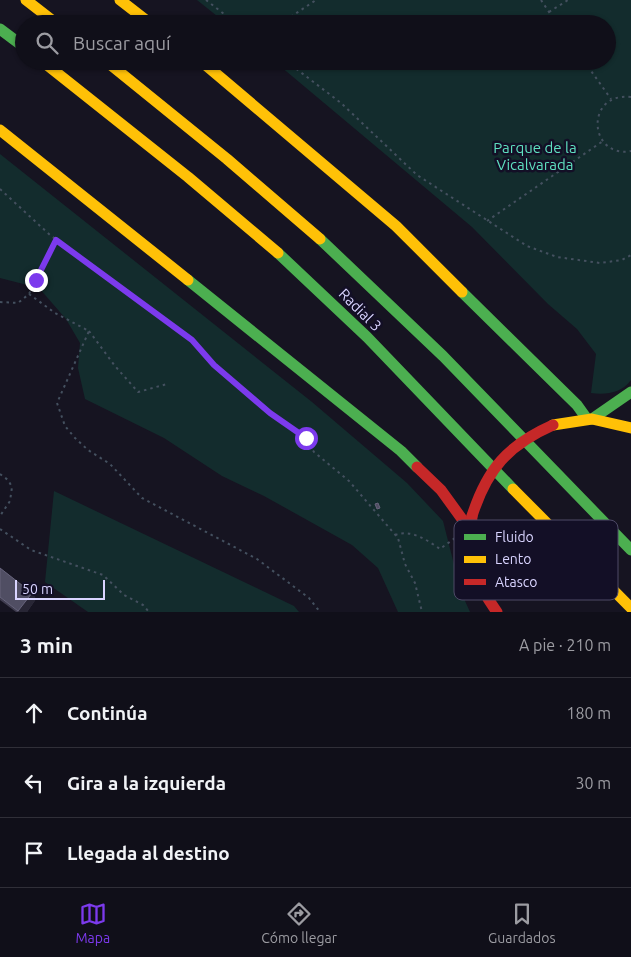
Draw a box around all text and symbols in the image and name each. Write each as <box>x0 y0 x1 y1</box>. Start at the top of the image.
search box <box>15 15 616 70</box>
icon: search <box>33 29 61 57</box>
text: Buscar aquí <box>73 32 171 54</box>
park label: Parque de la Vicalvarada <box>493 139 577 173</box>
route end <box>25 269 48 292</box>
street label: Radial 3 <box>336 285 385 334</box>
route start <box>295 427 318 450</box>
legend <box>454 520 618 600</box>
text: Fluido <box>495 529 534 545</box>
text: Lento <box>495 551 532 567</box>
text: Atasco <box>495 574 538 590</box>
scale bar <box>15 577 105 600</box>
text: 50 m <box>22 581 53 597</box>
text: 3 min <box>20 633 73 657</box>
text: A pie · 210 m <box>519 636 611 654</box>
icon: ahead <box>20 699 48 727</box>
text: Continúa <box>67 702 148 724</box>
text: 180 m <box>566 704 611 722</box>
icon: left <box>20 769 48 797</box>
text: Gira a la izquierda <box>67 772 226 794</box>
text: 30 m <box>575 774 611 792</box>
icon: arrive <box>20 839 48 867</box>
text: Llegada al destino <box>67 842 230 864</box>
tab: Mapa <box>75 900 110 946</box>
tab: Cómo llegar <box>261 900 337 946</box>
tab: Guardados <box>488 900 556 946</box>

